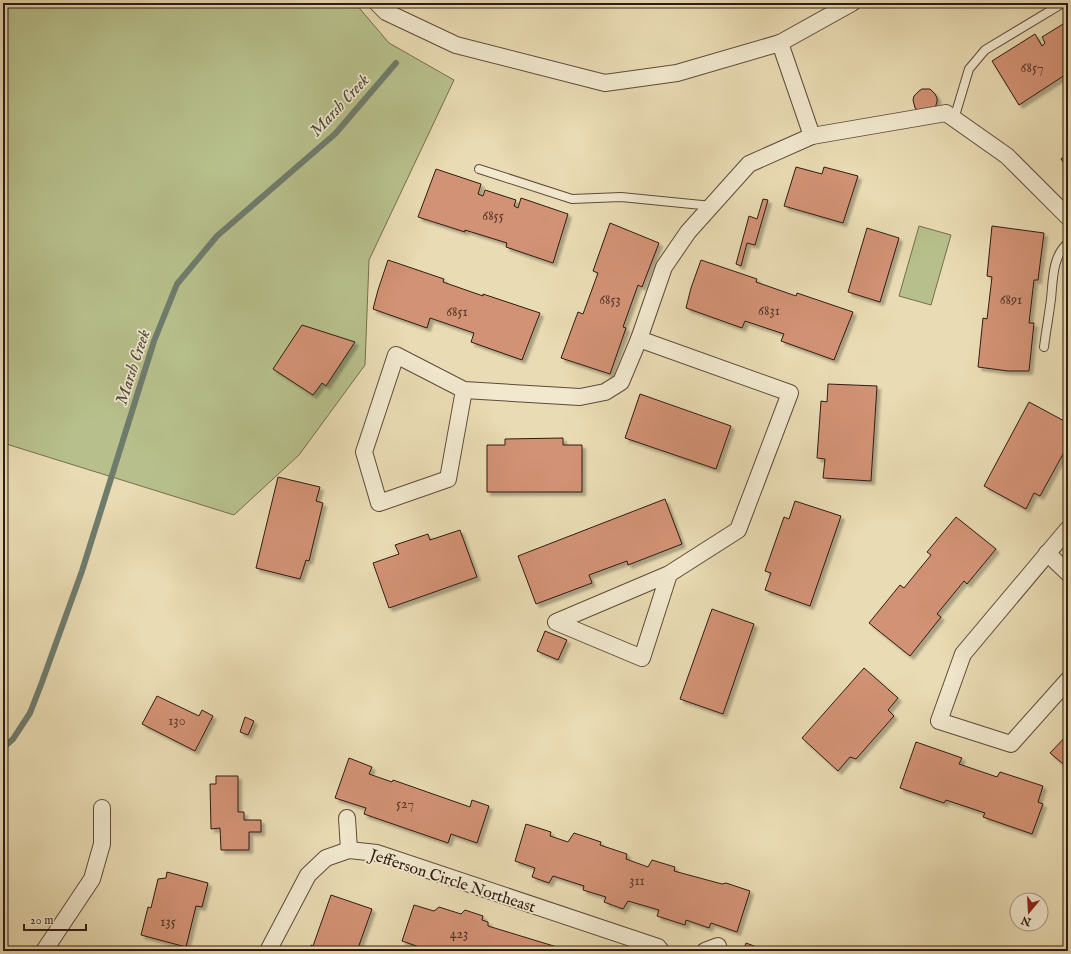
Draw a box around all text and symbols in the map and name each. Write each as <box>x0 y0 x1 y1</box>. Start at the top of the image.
house number: 6857 <box>1020 59 1044 77</box>
water label: Marsh Creek <box>306 70 374 142</box>
house number: 6855 <box>482 207 504 225</box>
house number: 6853 <box>599 291 621 309</box>
house number: 6891 <box>1000 291 1022 309</box>
house number: 6831 <box>758 302 780 320</box>
house number: 6851 <box>446 303 468 321</box>
water label: Marsh Creek <box>111 327 156 408</box>
house number: 130 <box>168 712 186 730</box>
house number: 527 <box>396 795 414 813</box>
street label: Jefferson Circle Northeast <box>365 845 538 918</box>
house number: 311 <box>629 872 645 890</box>
north arrow <box>1009 892 1049 932</box>
scale bar <box>24 906 86 932</box>
text: N <box>1019 912 1034 929</box>
text: 20 m <box>30 913 53 928</box>
house number: 135 <box>160 913 176 931</box>
house number: 423 <box>450 925 468 943</box>

